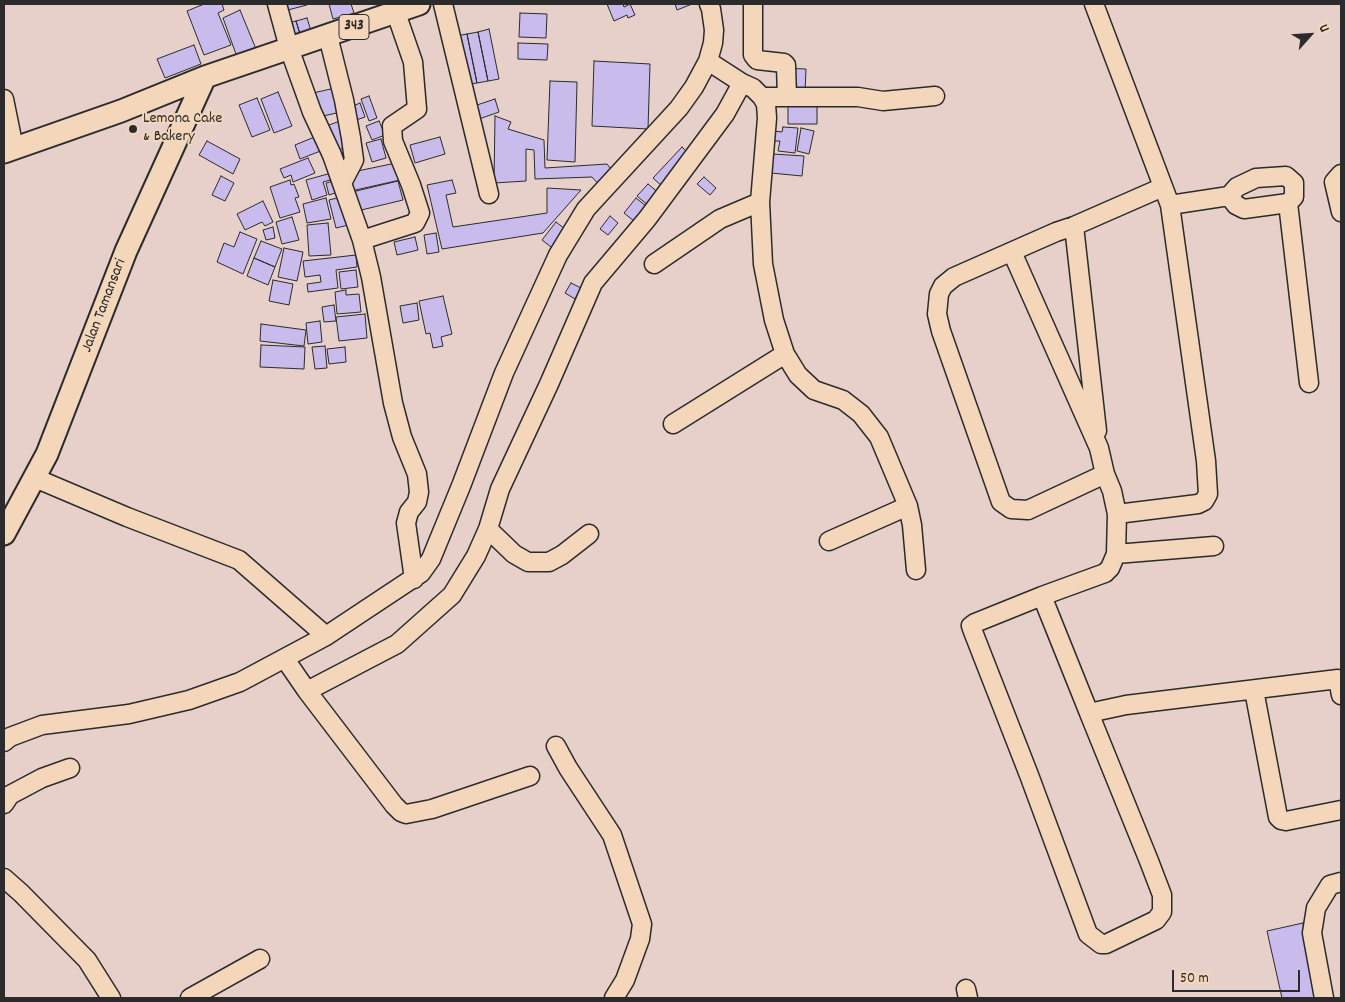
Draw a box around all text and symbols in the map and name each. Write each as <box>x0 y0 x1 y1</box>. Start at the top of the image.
north arrow <box>1285 10 1335 60</box>
road number: 343 <box>339 15 369 40</box>
text: U <box>1313 21 1334 36</box>
place label: Lemona Cake & Bakery <box>143 110 222 148</box>
marker: Lemona Cake & Bakery <box>127 123 139 135</box>
street label: Jalan Tamansari <box>78 257 132 355</box>
scale bar <box>1175 960 1302 992</box>
text: 50 m <box>1180 968 1209 990</box>

